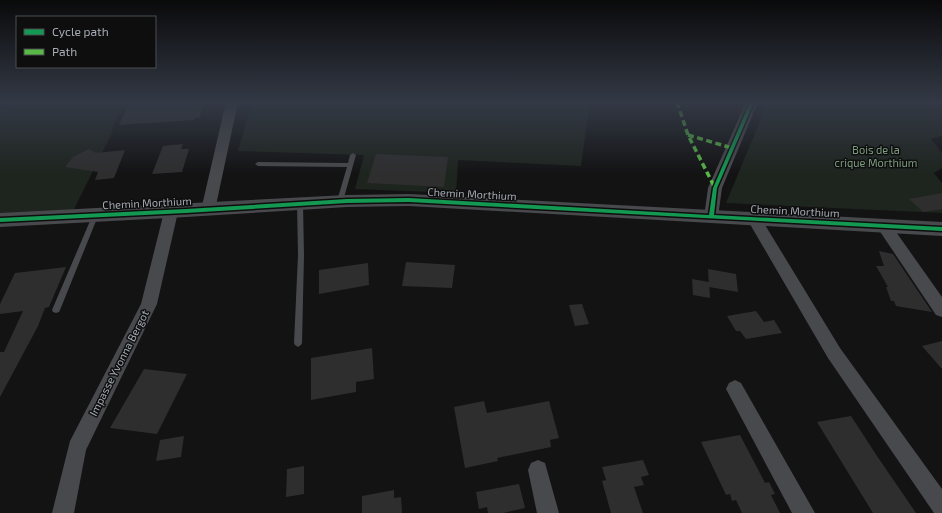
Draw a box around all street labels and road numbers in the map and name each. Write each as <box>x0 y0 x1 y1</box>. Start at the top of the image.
street label: Chemin Morthium <box>427 185 517 202</box>
street label: Chemin Morthium <box>102 194 192 211</box>
street label: Chemin Morthium <box>750 202 840 219</box>
street label: Impasse Yvonna Bergot <box>86 308 151 418</box>

